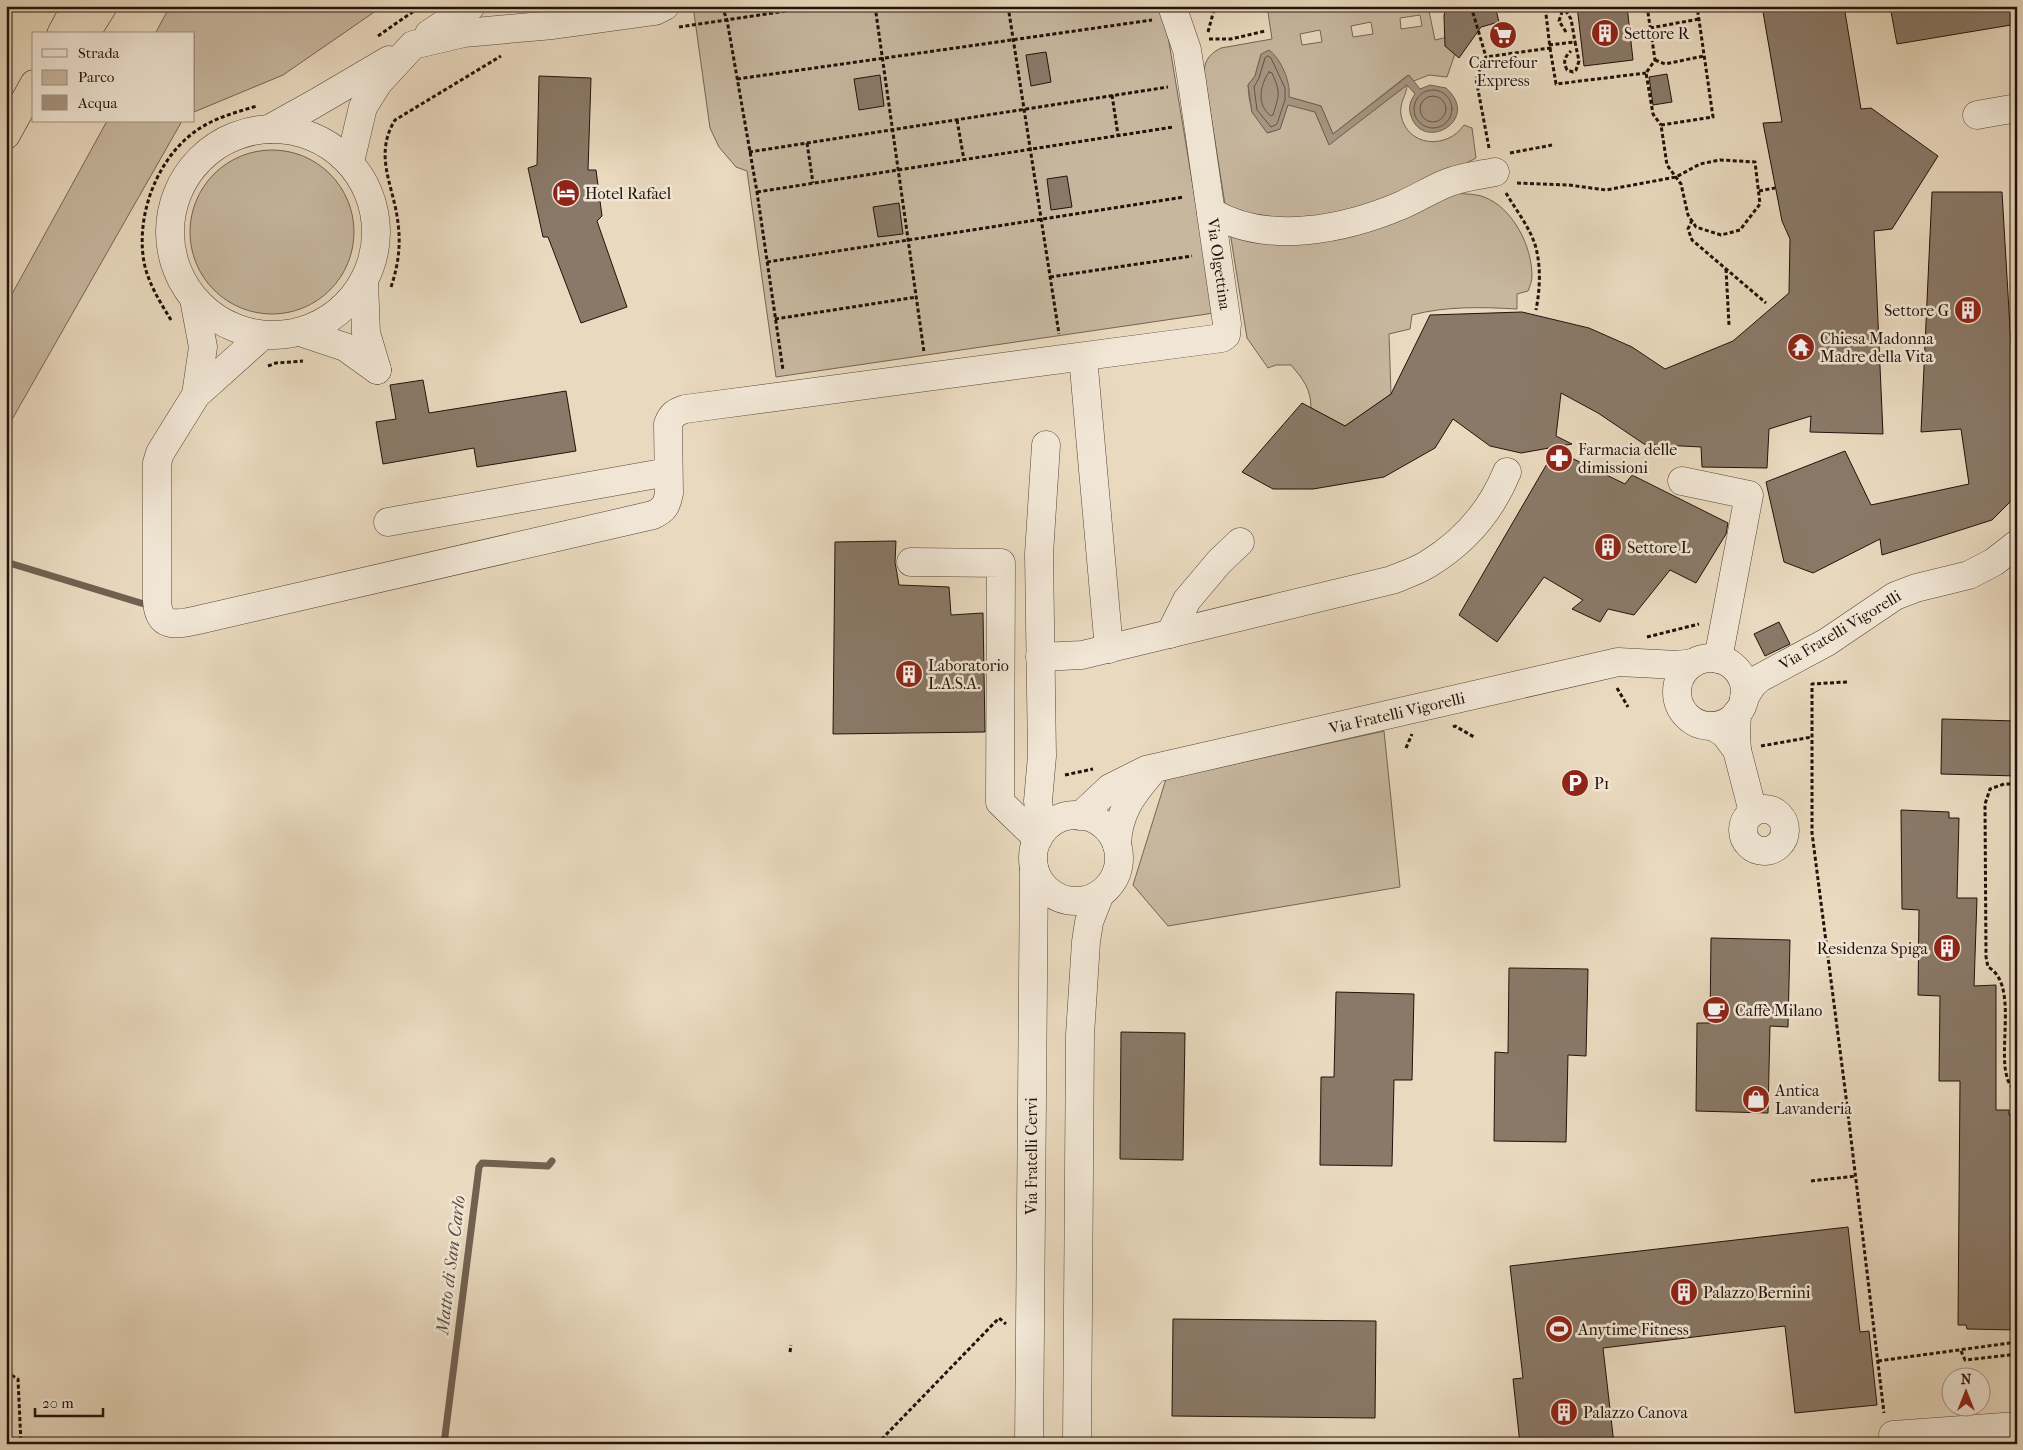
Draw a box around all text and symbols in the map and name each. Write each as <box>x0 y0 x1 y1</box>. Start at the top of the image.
building icon: Settore R <box>1590 18 1620 48</box>
supermarket icon: Carrefour Express <box>1488 20 1518 50</box>
place label: Settore R <box>1624 24 1691 43</box>
legend <box>32 32 195 122</box>
text: Strada <box>78 44 121 62</box>
place label: Carrefour Express <box>1469 53 1537 90</box>
text: Parco <box>78 68 115 86</box>
text: Acqua <box>77 94 119 112</box>
hotel icon: Hotel Rafael <box>551 178 581 208</box>
place label: Hotel Rafael <box>585 184 672 203</box>
street label: Via Olgettina <box>1203 216 1235 312</box>
building icon: Settore G <box>1953 295 1983 325</box>
place label: Settore G <box>1884 301 1949 320</box>
place label: Chiesa Madonna Madre della Vita <box>1820 329 1934 366</box>
temple icon: Chiesa Madonna Madre della Vita <box>1786 332 1816 362</box>
place label: Farmacia delle dimissioni <box>1578 440 1677 477</box>
pharmacy icon: Farmacia delle dimissioni <box>1544 443 1574 473</box>
building icon: Settore L <box>1593 532 1623 562</box>
place label: Settore L <box>1627 538 1691 557</box>
street label: Via Fratelli Vigorelli <box>1775 586 1905 674</box>
place label: Laboratorio L.A.S.A. <box>928 656 1009 693</box>
building icon: Laboratorio L.A.S.A. <box>894 659 924 689</box>
street label: Via Fratelli Vigorelli <box>1326 688 1467 738</box>
parking icon: P1 <box>1560 768 1590 798</box>
place label: P1 <box>1594 774 1609 793</box>
building icon: Residenza Spiga <box>1932 933 1962 963</box>
place label: Residenza Spiga <box>1817 939 1929 958</box>
cafe icon: Caffè Milano <box>1701 995 1731 1025</box>
place label: Caffè Milano <box>1735 1001 1822 1020</box>
place label: Antica Lavanderia <box>1774 1081 1852 1118</box>
shop icon: Antica Lavanderia <box>1741 1084 1771 1114</box>
street label: Via Fratelli Cervi <box>1022 1097 1041 1216</box>
water label: Matto di San Carlo <box>432 1194 470 1338</box>
building icon: Palazzo Bernini <box>1669 1277 1699 1307</box>
place label: Palazzo Bernini <box>1703 1283 1811 1302</box>
sports icon: Anytime Fitness <box>1544 1314 1574 1344</box>
place label: Anytime Fitness <box>1577 1320 1689 1339</box>
north arrow <box>1940 1368 1990 1418</box>
text: N <box>1961 1371 1972 1388</box>
scale bar <box>35 1385 102 1417</box>
text: 20 m <box>42 1394 74 1412</box>
building icon: Palazzo Canova <box>1549 1397 1579 1427</box>
place label: Palazzo Canova <box>1583 1403 1688 1422</box>

